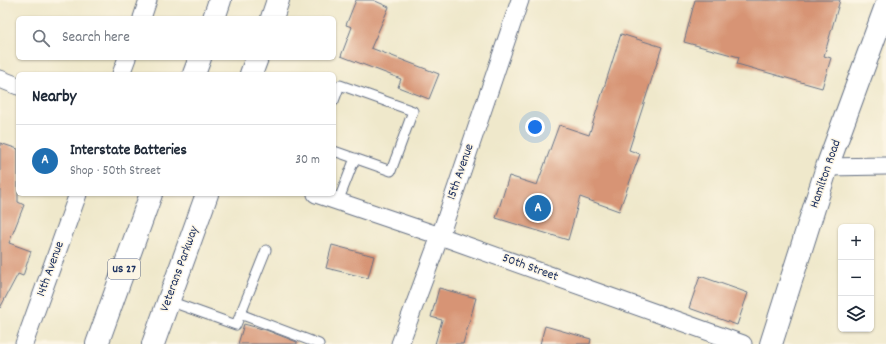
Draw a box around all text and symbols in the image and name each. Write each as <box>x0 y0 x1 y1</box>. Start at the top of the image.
search box <box>16 16 336 60</box>
icon: search <box>30 27 52 49</box>
text: Search here <box>62 27 130 49</box>
text: Nearby <box>32 86 76 110</box>
your location <box>525 117 545 137</box>
street label: Hamilton Road <box>805 137 847 211</box>
text: Interstate Batteries <box>70 140 187 162</box>
street label: 15th Avenue <box>443 141 480 203</box>
text: A <box>41 151 49 170</box>
text: 30 m <box>295 151 320 170</box>
text: Shop · 50th Street <box>70 162 161 181</box>
pin: A <box>525 193 551 223</box>
street label: Veterans Parkway <box>156 223 205 314</box>
map controls <box>838 224 874 332</box>
button: + <box>838 224 874 260</box>
street label: 14th Avenue <box>32 238 70 299</box>
street label: 50th Street <box>499 249 561 287</box>
road number: US 27 <box>108 259 140 279</box>
button: − <box>838 260 874 296</box>
button: layers <box>838 296 874 332</box>

